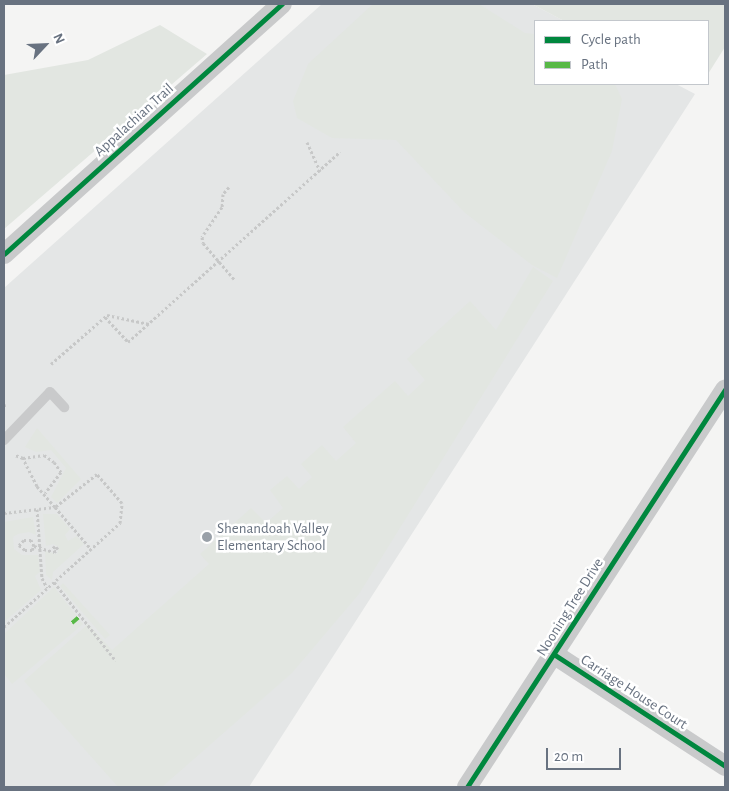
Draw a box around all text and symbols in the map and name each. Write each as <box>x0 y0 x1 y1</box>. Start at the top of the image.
north arrow <box>20 20 70 70</box>
legend <box>534 20 709 85</box>
text: N <box>50 31 67 46</box>
text: Cycle path <box>581 32 641 47</box>
text: Path <box>581 57 608 72</box>
street label: Appalachian Trail <box>91 80 177 160</box>
place label: Shenandoah Valley Elementary School <box>217 519 329 554</box>
marker: Shenandoah Valley Elementary School <box>201 531 213 543</box>
street label: Nooning Tree Drive <box>533 555 607 659</box>
street label: Carriage House Court <box>577 651 691 733</box>
scale bar <box>549 738 624 770</box>
text: 20 m <box>554 749 583 764</box>

